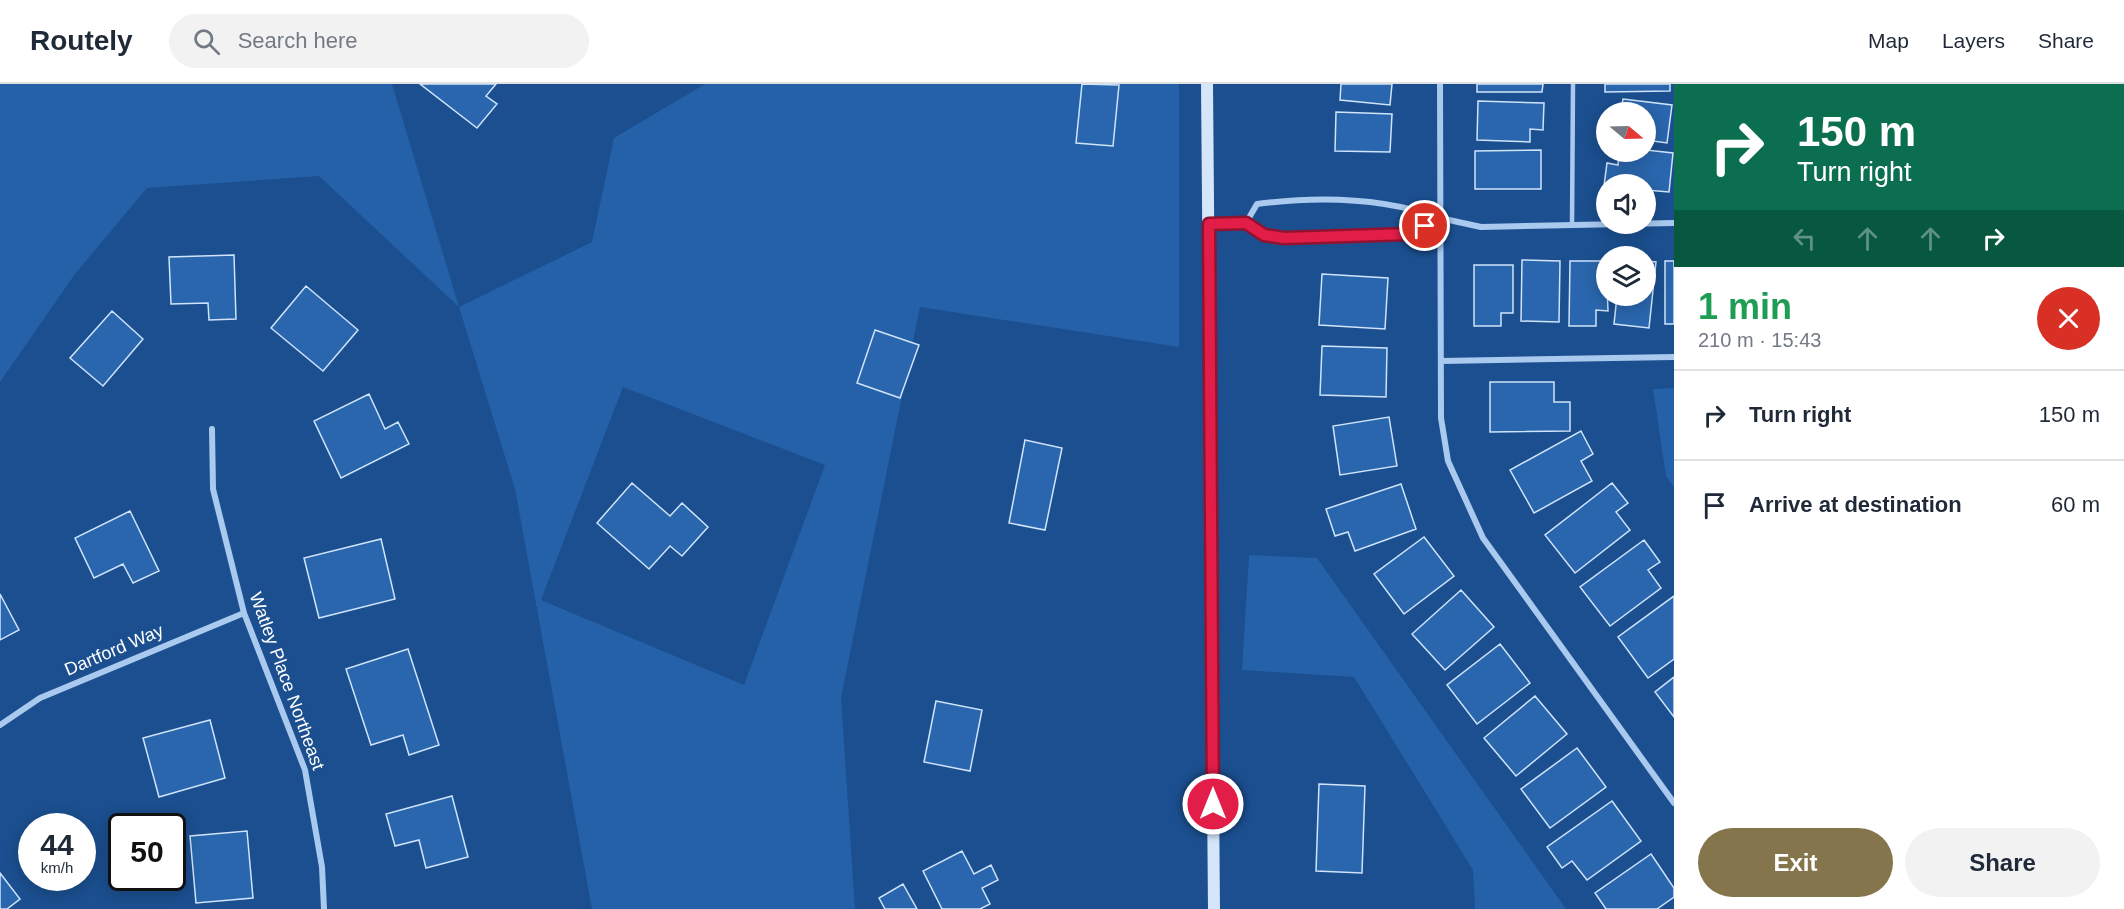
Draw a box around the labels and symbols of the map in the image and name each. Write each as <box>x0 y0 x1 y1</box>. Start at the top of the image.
north arrow <box>1596 102 1656 162</box>
pin <box>1399 200 1450 251</box>
street label: Watley Place Northeast <box>246 590 328 772</box>
street label: Dartford Way <box>62 620 166 680</box>
position arrow <box>1181 772 1245 836</box>
speed limit sign: 50 <box>108 813 186 891</box>

